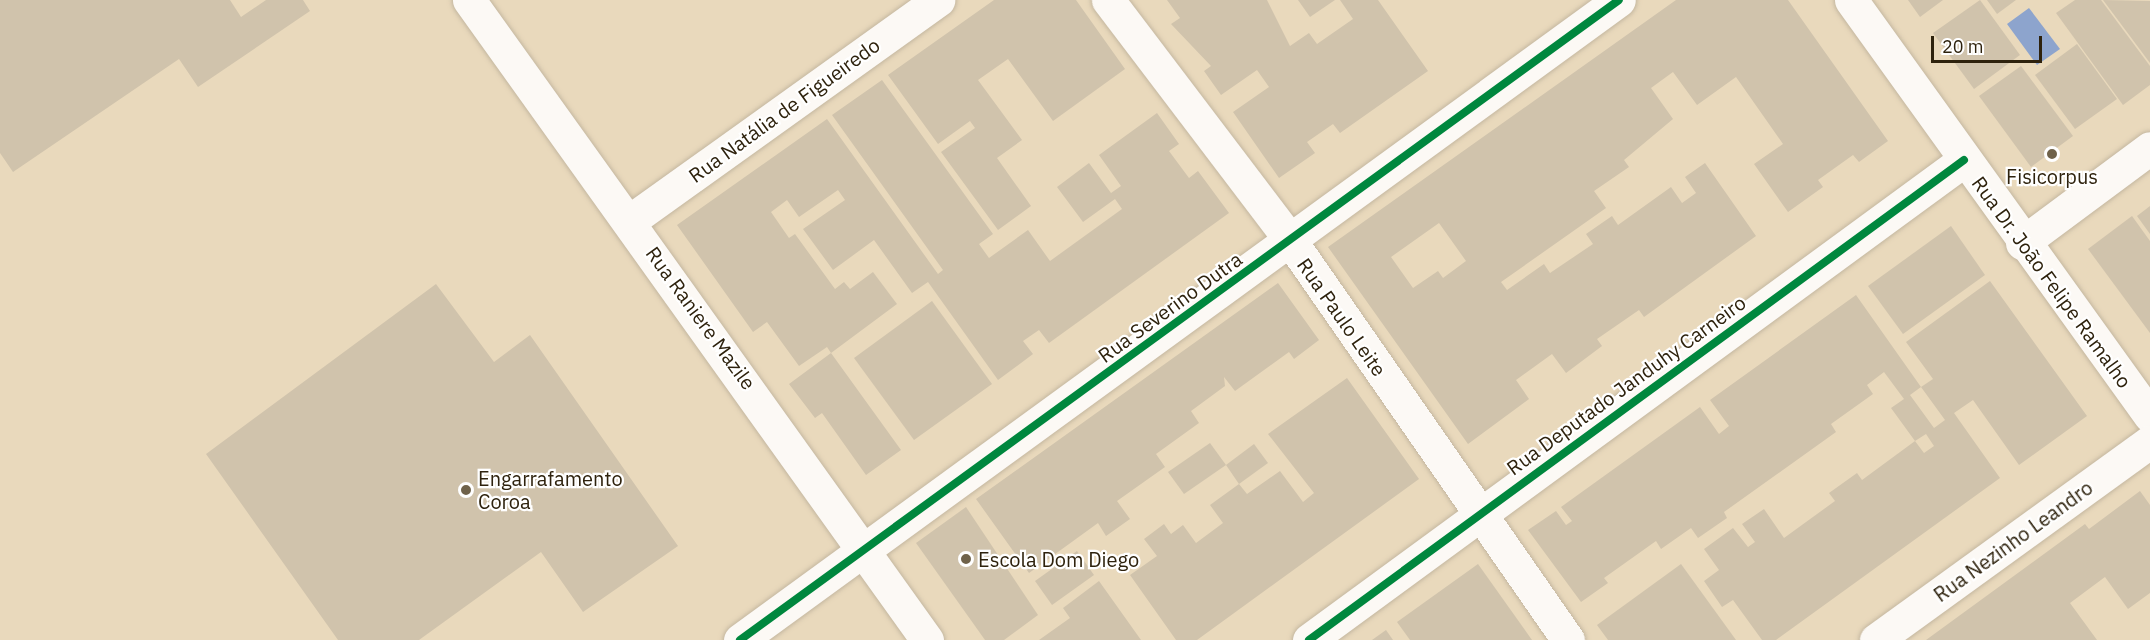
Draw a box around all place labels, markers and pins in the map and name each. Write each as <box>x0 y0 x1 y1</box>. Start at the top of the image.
marker: Fisicorpus <box>2045 147 2059 161</box>
place label: Fisicorpus <box>2006 164 2098 188</box>
place label: Engarrafamento Coroa <box>478 466 623 513</box>
marker: Engarrafamento Coroa <box>459 483 473 497</box>
place label: Escola Dom Diego <box>978 547 1139 571</box>
marker: Escola Dom Diego <box>959 552 973 566</box>

